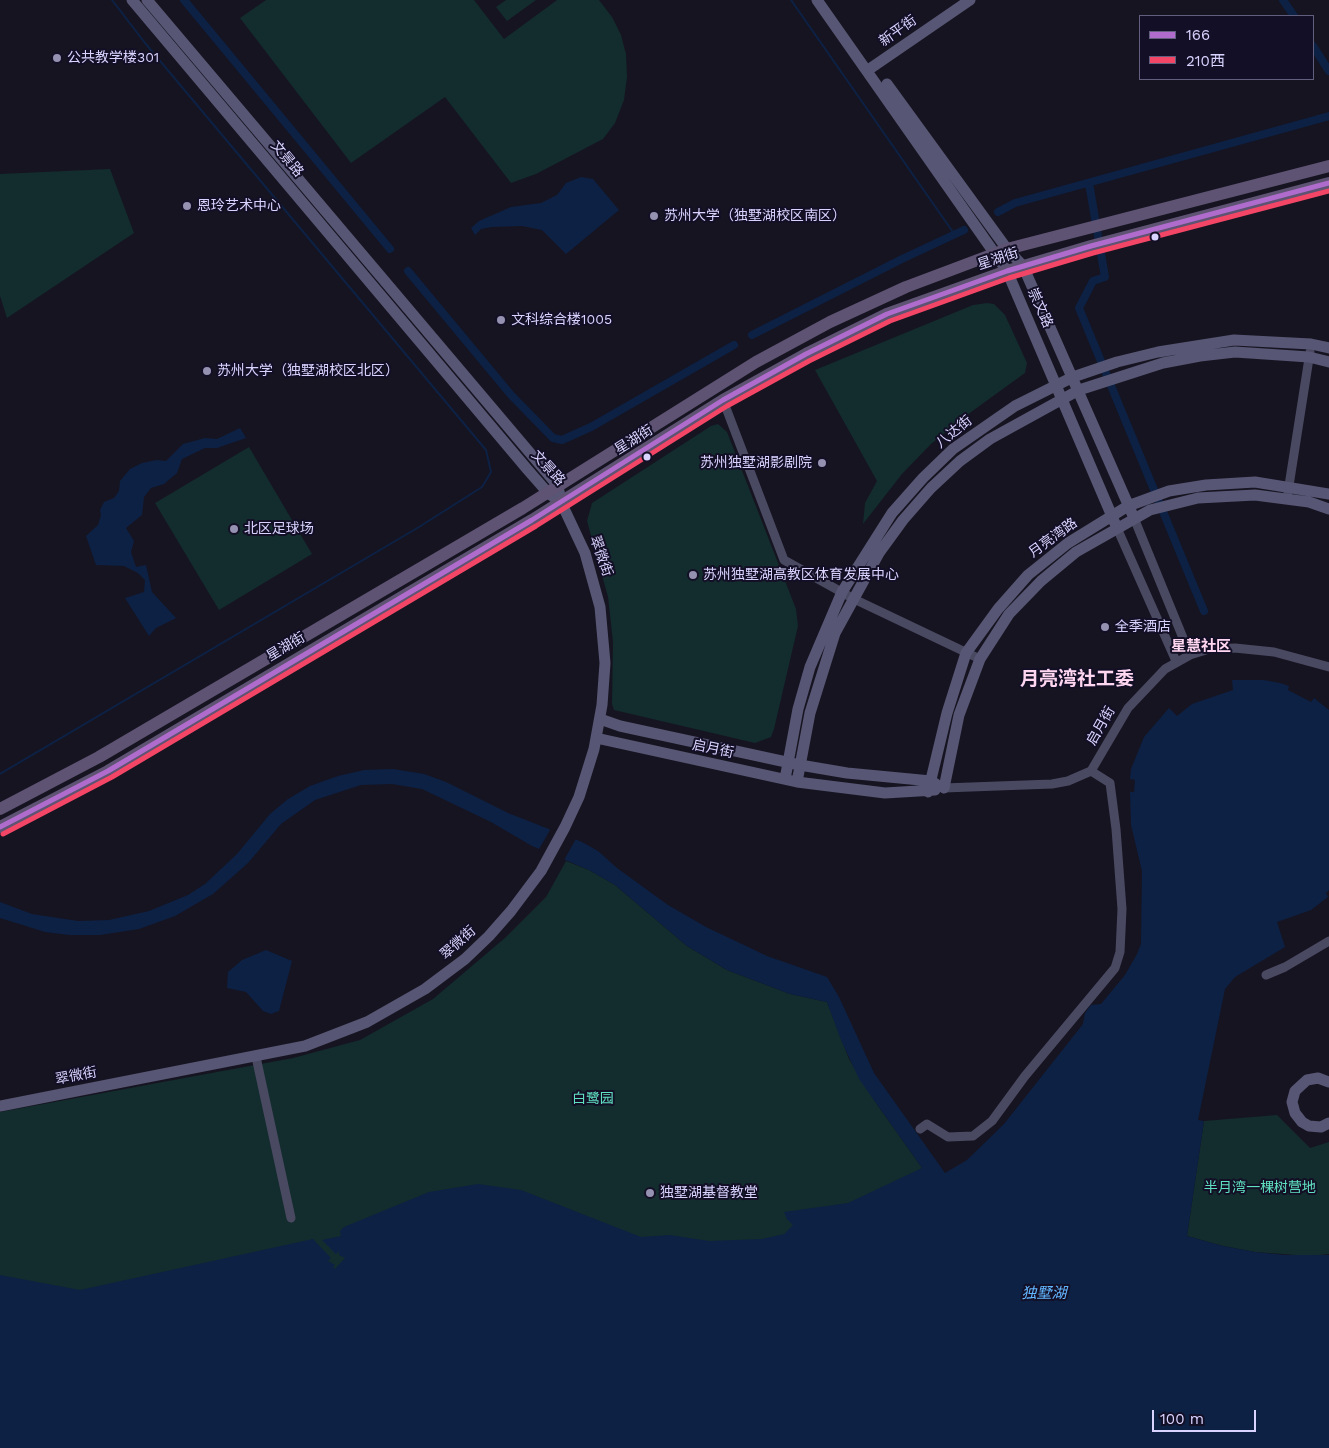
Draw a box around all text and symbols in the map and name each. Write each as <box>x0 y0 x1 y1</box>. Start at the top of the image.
street label: 新平街 <box>876 12 920 50</box>
legend <box>1139 15 1314 80</box>
text: 166 <box>1186 26 1210 44</box>
place label: 公共教学楼301 <box>67 50 159 66</box>
marker: 公共教学楼301 <box>51 52 63 64</box>
text: 210西 <box>1186 52 1225 70</box>
street label: 文景路 <box>267 138 307 180</box>
place label: 恩玲艺术中心 <box>197 198 281 214</box>
marker: 恩玲艺术中心 <box>181 200 193 212</box>
place label: 苏州大学（独墅湖校区南区） <box>664 208 846 224</box>
marker: 苏州大学（独墅湖校区南区） <box>648 210 660 222</box>
unlabelled marker <box>1150 232 1160 242</box>
street label: 星湖街 <box>975 245 1021 273</box>
street label: 崇文路 <box>1024 285 1056 331</box>
place label: 文科综合楼1005 <box>511 312 612 328</box>
marker: 文科综合楼1005 <box>495 314 507 326</box>
place label: 苏州大学（独墅湖校区北区） <box>217 363 399 379</box>
marker: 苏州大学（独墅湖校区北区） <box>201 365 213 377</box>
street label: 八达街 <box>932 412 976 452</box>
street label: 星湖街 <box>612 422 656 458</box>
street label: 文景路 <box>528 447 568 489</box>
unlabelled marker <box>642 452 652 462</box>
place label: 苏州独墅湖影剧院 <box>700 455 812 471</box>
marker: 苏州独墅湖影剧院 <box>816 457 828 469</box>
street label: 月亮湾路 <box>1025 515 1081 561</box>
place label: 北区足球场 <box>244 521 314 537</box>
marker: 北区足球场 <box>228 523 240 535</box>
street label: 翠微街 <box>586 533 616 579</box>
place label: 苏州独墅湖高教区体育发展中心 <box>703 567 899 583</box>
marker: 苏州独墅湖高教区体育发展中心 <box>687 569 699 581</box>
place label: 全季酒店 <box>1115 619 1171 635</box>
marker: 全季酒店 <box>1099 621 1111 633</box>
street label: 星湖街 <box>264 629 308 665</box>
district label: 星慧社区 <box>1171 638 1231 656</box>
district label: 月亮湾社工委 <box>1020 668 1134 690</box>
street label: 启月街 <box>1083 704 1119 748</box>
street label: 启月街 <box>691 736 735 762</box>
street label: 翠微街 <box>437 923 479 963</box>
street label: 翠微街 <box>54 1064 98 1088</box>
park label: 白鹭园 <box>572 1091 614 1107</box>
park label: 半月湾一棵树营地 <box>1204 1180 1316 1196</box>
place label: 独墅湖基督教堂 <box>660 1185 758 1201</box>
marker: 独墅湖基督教堂 <box>644 1187 656 1199</box>
water label: 独墅湖 <box>1022 1285 1066 1303</box>
scale bar <box>1154 1400 1258 1432</box>
text: 100 m <box>1160 1410 1204 1428</box>

